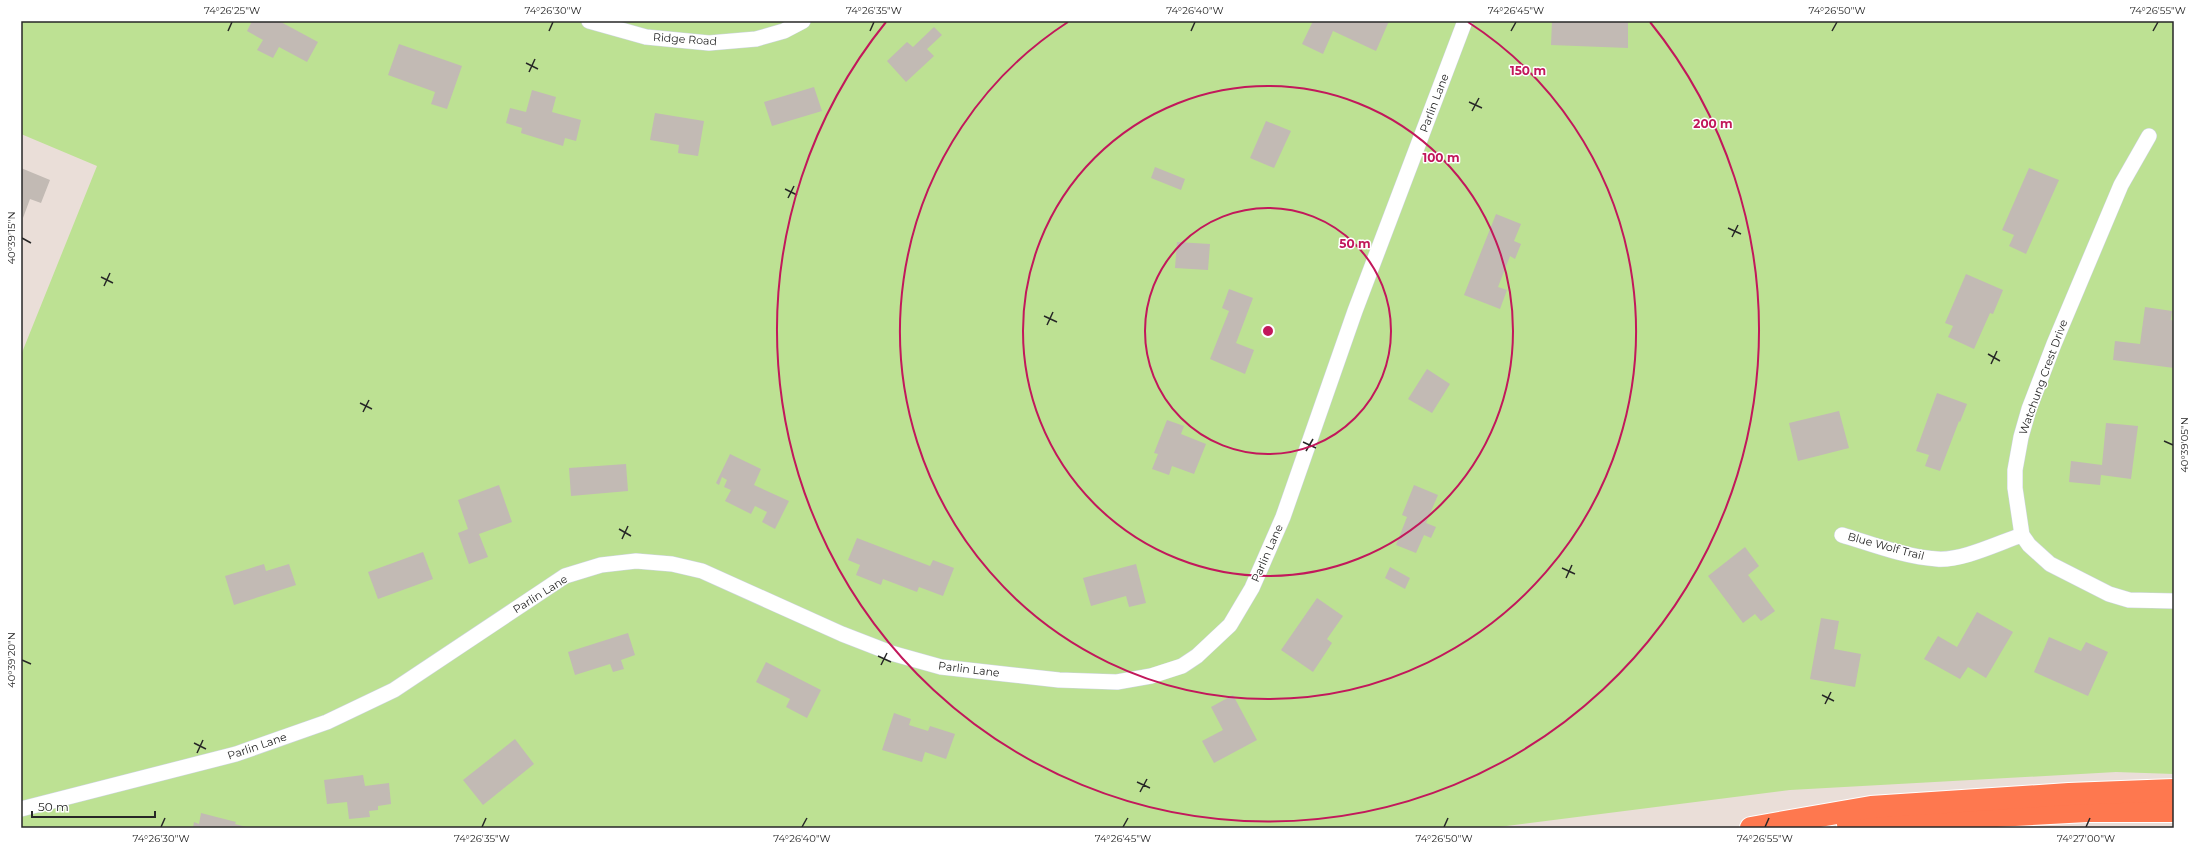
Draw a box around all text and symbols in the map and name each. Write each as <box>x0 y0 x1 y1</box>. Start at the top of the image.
text: 74°26'25"W <box>204 4 260 17</box>
text: 74°26'30"W <box>524 4 582 17</box>
text: 74°26'35"W <box>846 4 902 17</box>
text: 74°26'40"W <box>1166 4 1224 17</box>
text: 74°26'45"W <box>1488 4 1544 17</box>
text: 74°26'50"W <box>1808 4 1866 17</box>
text: 74°26'55"W <box>2130 4 2186 17</box>
street label: Ridge Road <box>652 30 718 48</box>
text: 150 m <box>1510 63 1546 78</box>
street label: Parlin Lane <box>1416 71 1452 134</box>
text: 200 m <box>1693 116 1733 131</box>
text: 100 m <box>1423 150 1459 165</box>
text: 40°39'15"N <box>5 211 18 265</box>
text: 50 m <box>1339 236 1371 251</box>
street label: Watchung Crest Drive <box>2016 317 2070 436</box>
centre of rings <box>1261 324 1275 338</box>
text: 40°39'05"N <box>2178 417 2191 473</box>
street label: Parlin Lane <box>1248 522 1286 584</box>
street label: Blue Wolf Trail <box>1846 529 1926 563</box>
street label: Parlin Lane <box>510 571 570 616</box>
text: 40°39'20"N <box>5 632 18 688</box>
street label: Parlin Lane <box>937 658 1001 680</box>
street label: Parlin Lane <box>225 729 289 763</box>
scale bar <box>32 793 155 819</box>
text: 50 m <box>38 799 69 814</box>
text: 74°26'30"W <box>132 832 190 845</box>
text: 74°26'35"W <box>454 832 510 845</box>
text: 74°26'40"W <box>773 832 831 845</box>
text: 74°26'45"W <box>1095 832 1151 845</box>
text: 74°26'50"W <box>1415 832 1473 845</box>
text: 74°26'55"W <box>1737 832 1793 845</box>
text: 74°27'00"W <box>2057 832 2115 845</box>

